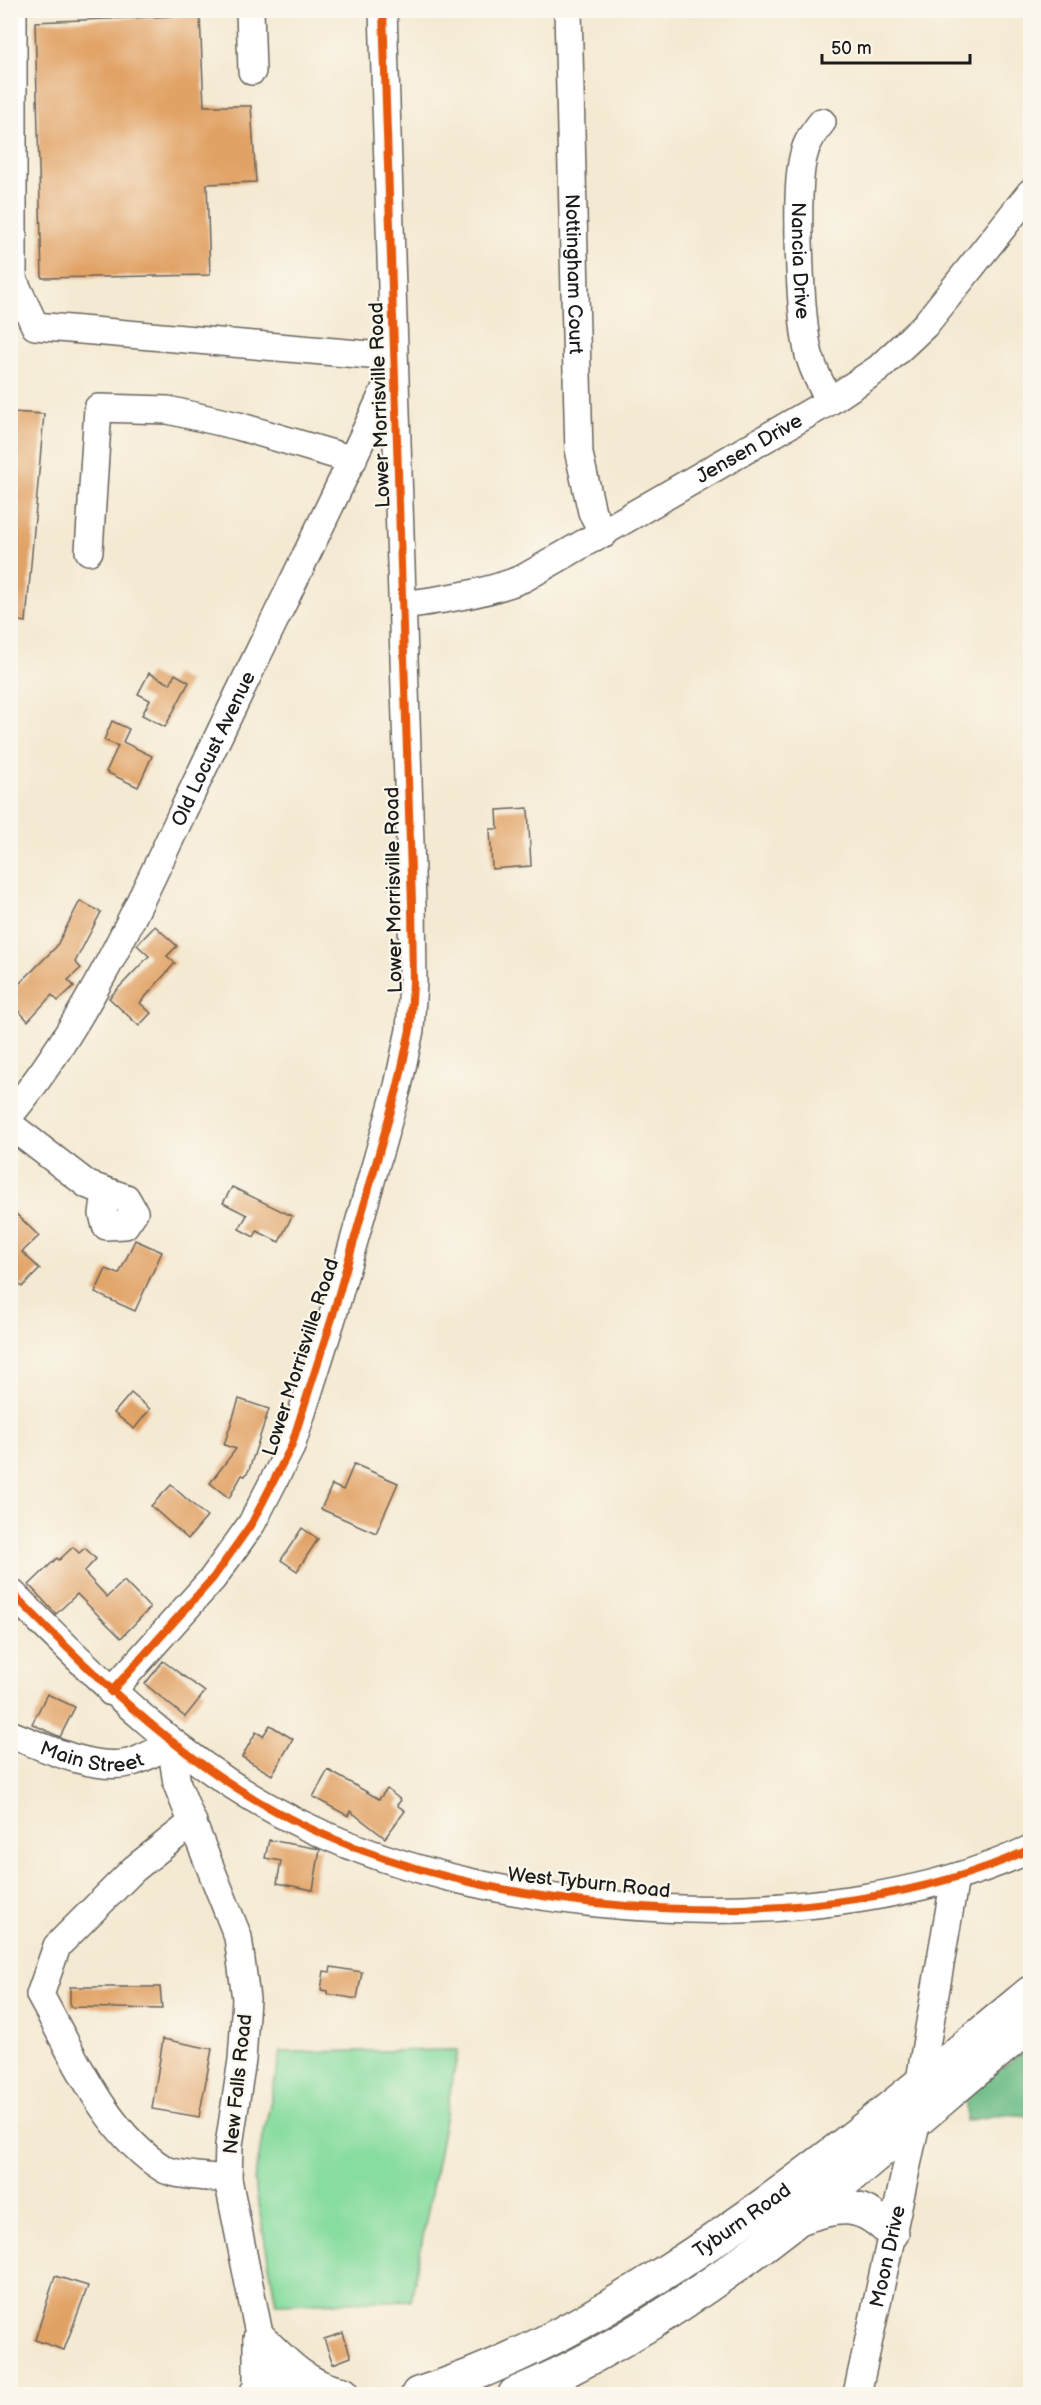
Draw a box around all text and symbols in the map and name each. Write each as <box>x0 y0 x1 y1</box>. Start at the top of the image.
scale bar <box>822 27 970 65</box>
text: 50 m <box>831 38 872 59</box>
street label: Nottingham Court <box>560 193 588 354</box>
street label: Nancia Drive <box>786 202 815 320</box>
street label: Lower Morrisville Road <box>364 301 396 508</box>
street label: Jensen Drive <box>692 409 807 489</box>
street label: Old Locust Avenue <box>167 667 261 830</box>
street label: Lower Morrisville Road <box>380 787 408 993</box>
street label: Lower Morrisville Road <box>258 1256 344 1459</box>
street label: Main Street <box>37 1736 147 1778</box>
street label: West Tyburn Road <box>506 1863 672 1903</box>
street label: New Falls Road <box>219 2013 257 2155</box>
street label: Tyburn Road <box>689 2178 796 2263</box>
street label: Moon Drive <box>865 2203 911 2310</box>

